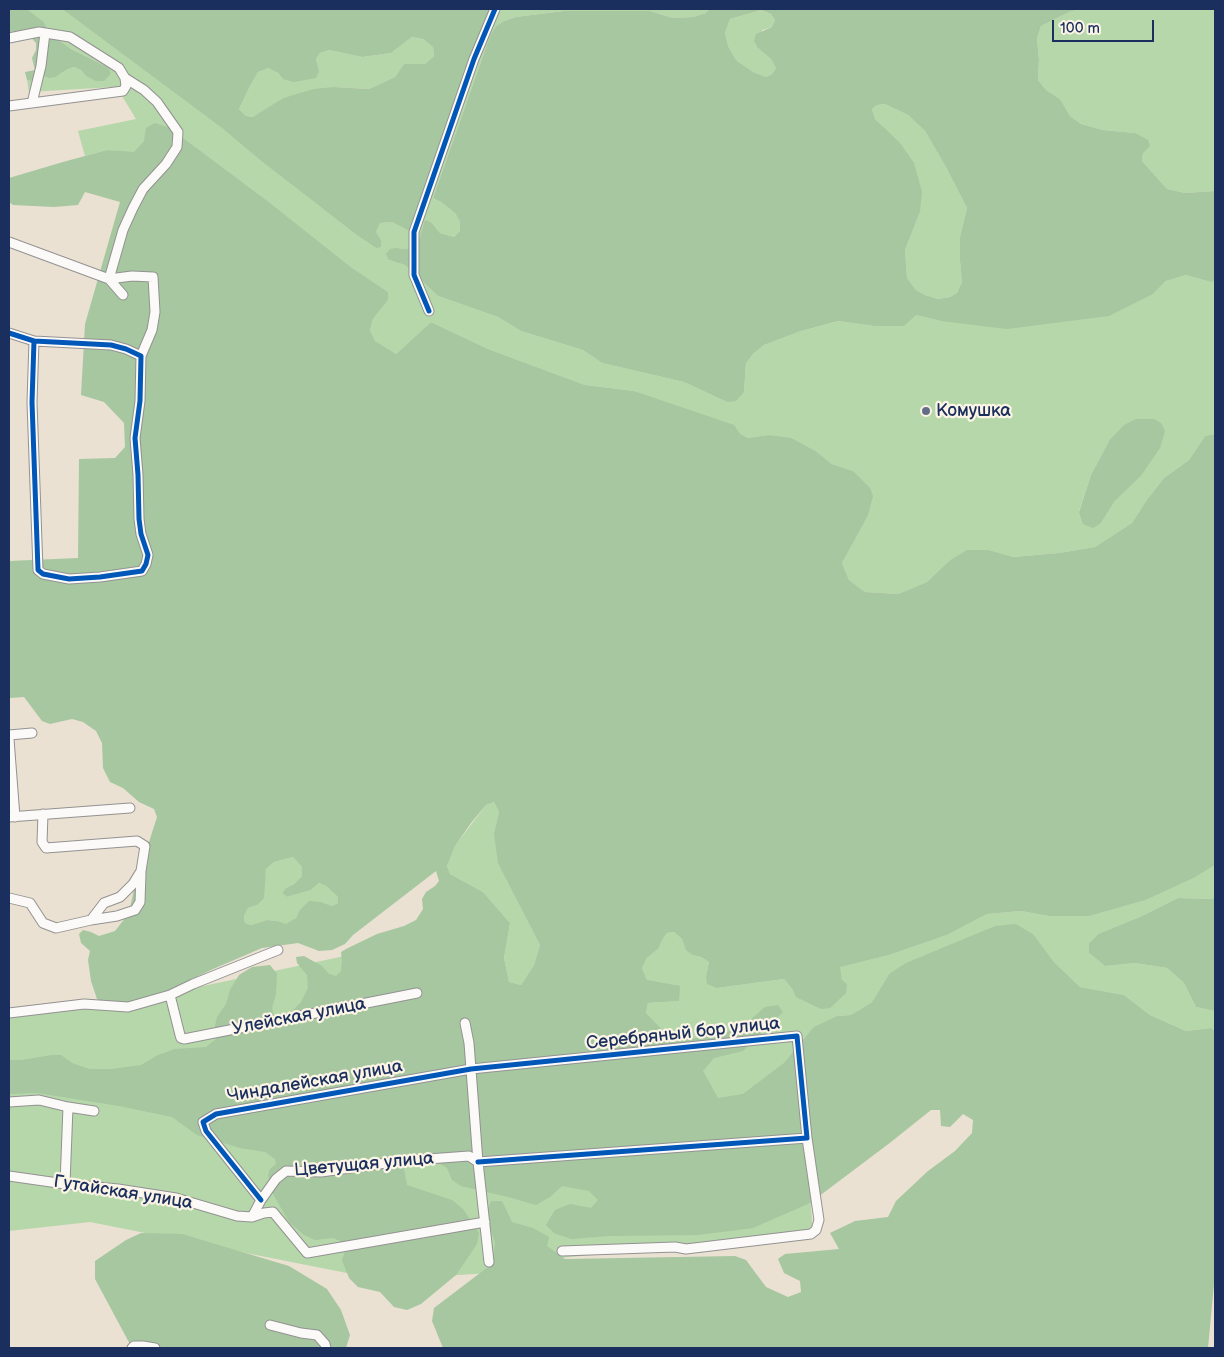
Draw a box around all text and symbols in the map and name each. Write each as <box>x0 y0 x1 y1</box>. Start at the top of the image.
scale bar <box>1054 10 1156 42</box>
text: 100 m <box>1060 19 1100 38</box>
place label: Комушка <box>936 400 1011 422</box>
marker: Комушка <box>920 405 932 417</box>
street label: Улейская улица <box>230 993 368 1041</box>
street label: Серебряный бор улица <box>585 1013 781 1055</box>
street label: Чиндалейская улица <box>226 1056 404 1108</box>
street label: Цветущая улица <box>293 1148 435 1182</box>
street label: Гутайская улица <box>52 1171 194 1215</box>

